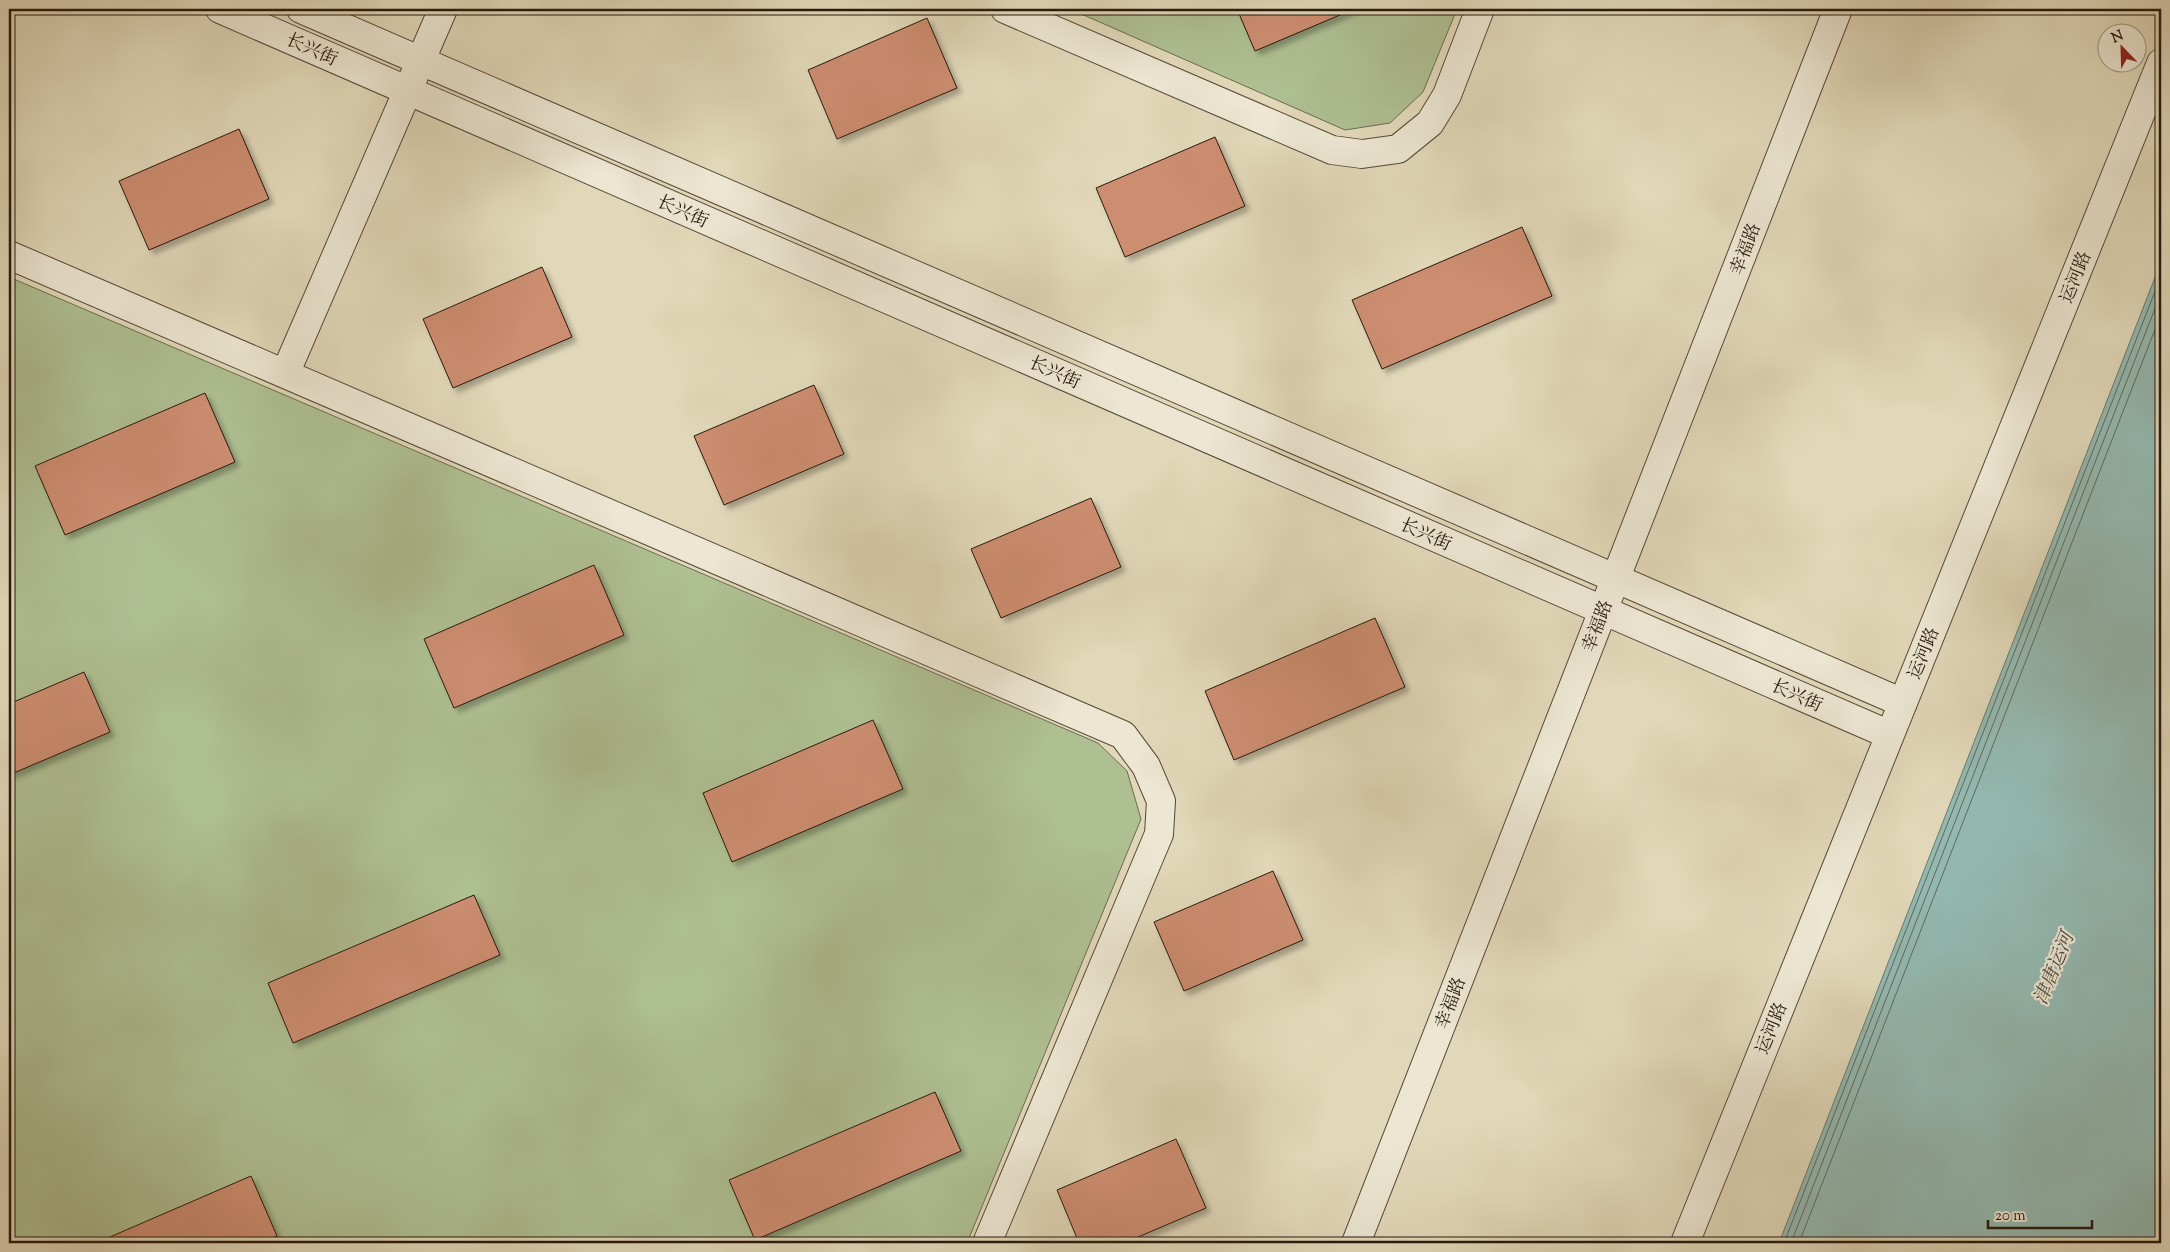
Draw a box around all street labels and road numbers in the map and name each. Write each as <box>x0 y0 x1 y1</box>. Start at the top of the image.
street label: 长兴街 <box>281 28 341 74</box>
street label: 长兴街 <box>652 190 712 236</box>
street label: 幸福路 <box>1725 220 1769 280</box>
street label: 运河路 <box>2055 248 2099 308</box>
street label: 长兴街 <box>1024 351 1084 397</box>
street label: 长兴街 <box>1395 513 1455 559</box>
street label: 幸福路 <box>1577 597 1621 657</box>
street label: 运河路 <box>1903 624 1947 684</box>
street label: 长兴街 <box>1766 674 1826 720</box>
street label: 幸福路 <box>1430 974 1474 1034</box>
street label: 运河路 <box>1751 999 1795 1059</box>

